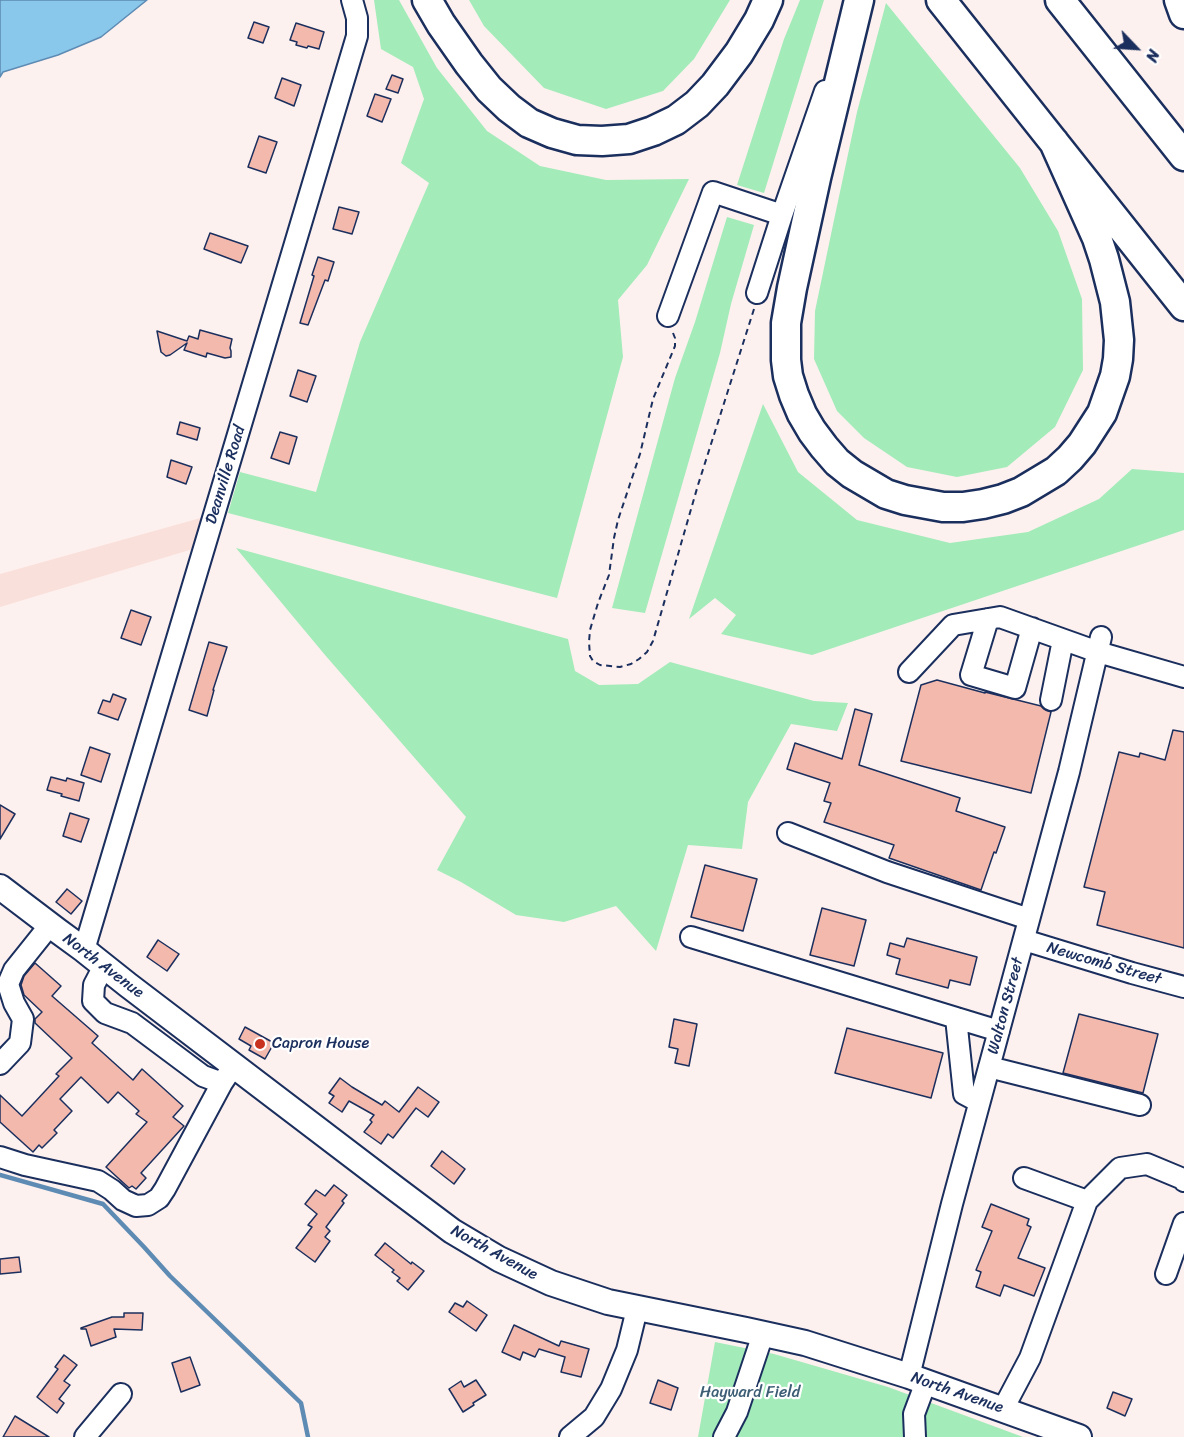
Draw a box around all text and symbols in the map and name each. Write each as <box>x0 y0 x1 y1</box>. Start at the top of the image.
north arrow <box>1106 18 1166 78</box>
text: N <box>1137 45 1168 67</box>
street label: Deanville Road <box>202 423 250 527</box>
street label: North Avenue <box>59 929 147 1003</box>
street label: Newcomb Street <box>1045 938 1163 990</box>
street label: Walton Street <box>984 956 1028 1056</box>
place label: Capron House <box>272 1034 369 1054</box>
marker: Capron House <box>253 1037 267 1051</box>
street label: North Avenue <box>447 1221 541 1285</box>
street label: North Avenue <box>908 1368 1006 1418</box>
park label: Hayward Field <box>700 1383 800 1403</box>

